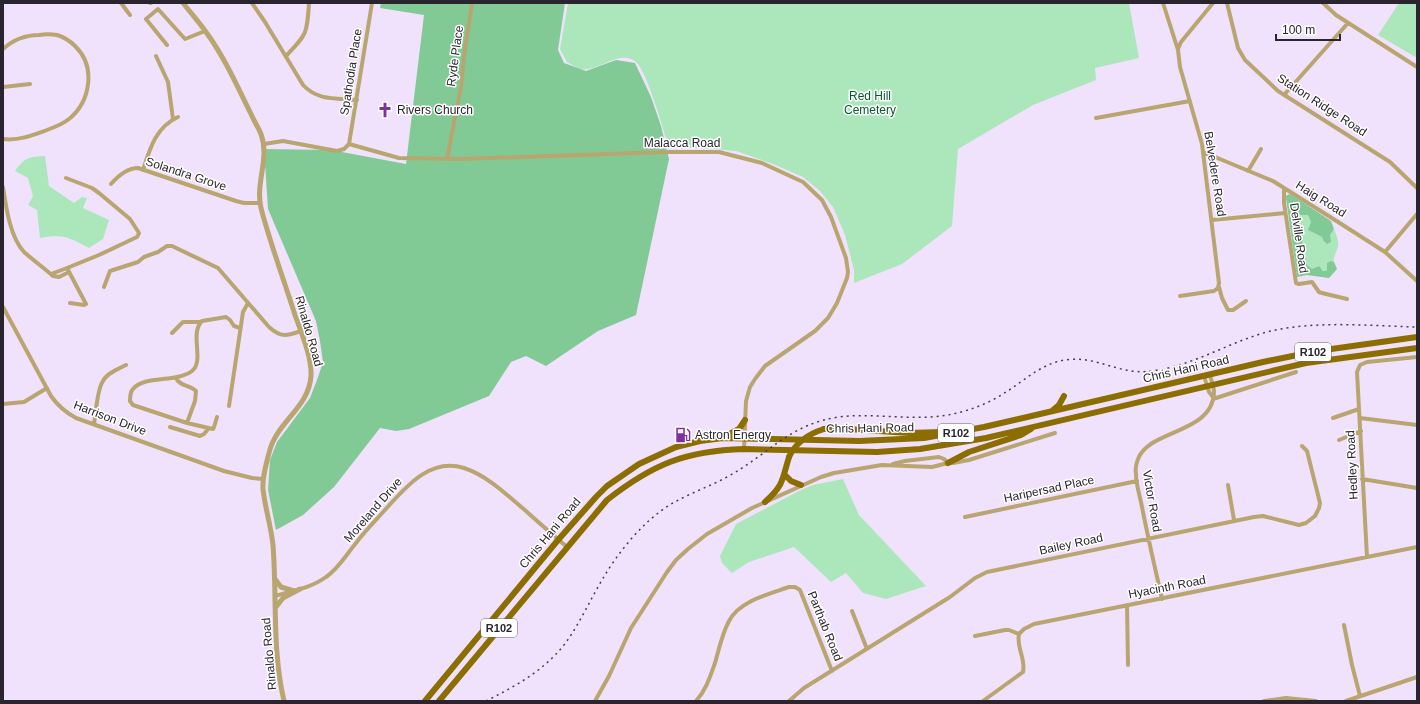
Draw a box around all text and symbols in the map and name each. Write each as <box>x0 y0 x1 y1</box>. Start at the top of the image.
scale bar <box>1276 16 1340 42</box>
text: 100 m <box>1282 23 1315 37</box>
street label: Ryde Place <box>444 24 466 87</box>
street label: Spathodia Place <box>337 27 365 116</box>
street label: Station Ridge Road <box>1275 71 1369 139</box>
park label: Red Hill Cemetery <box>844 89 896 117</box>
church icon: Rivers Church <box>376 101 394 119</box>
place label: Rivers Church <box>397 103 473 117</box>
street label: Belvedere Road <box>1201 130 1229 218</box>
street label: Malacca Road <box>644 136 720 150</box>
street label: Solandra Grove <box>144 154 228 194</box>
street label: Haig Road <box>1293 178 1349 220</box>
street label: Delville Road <box>1287 202 1311 274</box>
street label: Rinaldo Road <box>292 294 326 368</box>
road number: R102 <box>1295 343 1331 361</box>
street label: Chris Hani Road <box>1142 352 1230 386</box>
street label: Harrison Drive <box>72 398 149 438</box>
street label: Chris Hani Road <box>826 420 914 436</box>
road number: R102 <box>938 424 974 442</box>
fuel station icon: Astron Energy <box>674 426 692 444</box>
place label: Astron Energy <box>695 428 771 442</box>
street label: Hedley Road <box>1343 430 1361 500</box>
street label: Victor Road <box>1140 469 1164 533</box>
street label: Haripersad Place <box>1003 473 1096 505</box>
street label: Moreland Drive <box>341 474 405 545</box>
street label: Chris Hani Road <box>516 495 584 571</box>
street label: Bailey Road <box>1038 530 1104 558</box>
street label: Hyacinth Road <box>1127 573 1207 601</box>
street label: Parthab Road <box>805 589 845 663</box>
street label: Rinaldo Road <box>259 617 279 691</box>
road number: R102 <box>481 619 517 637</box>

